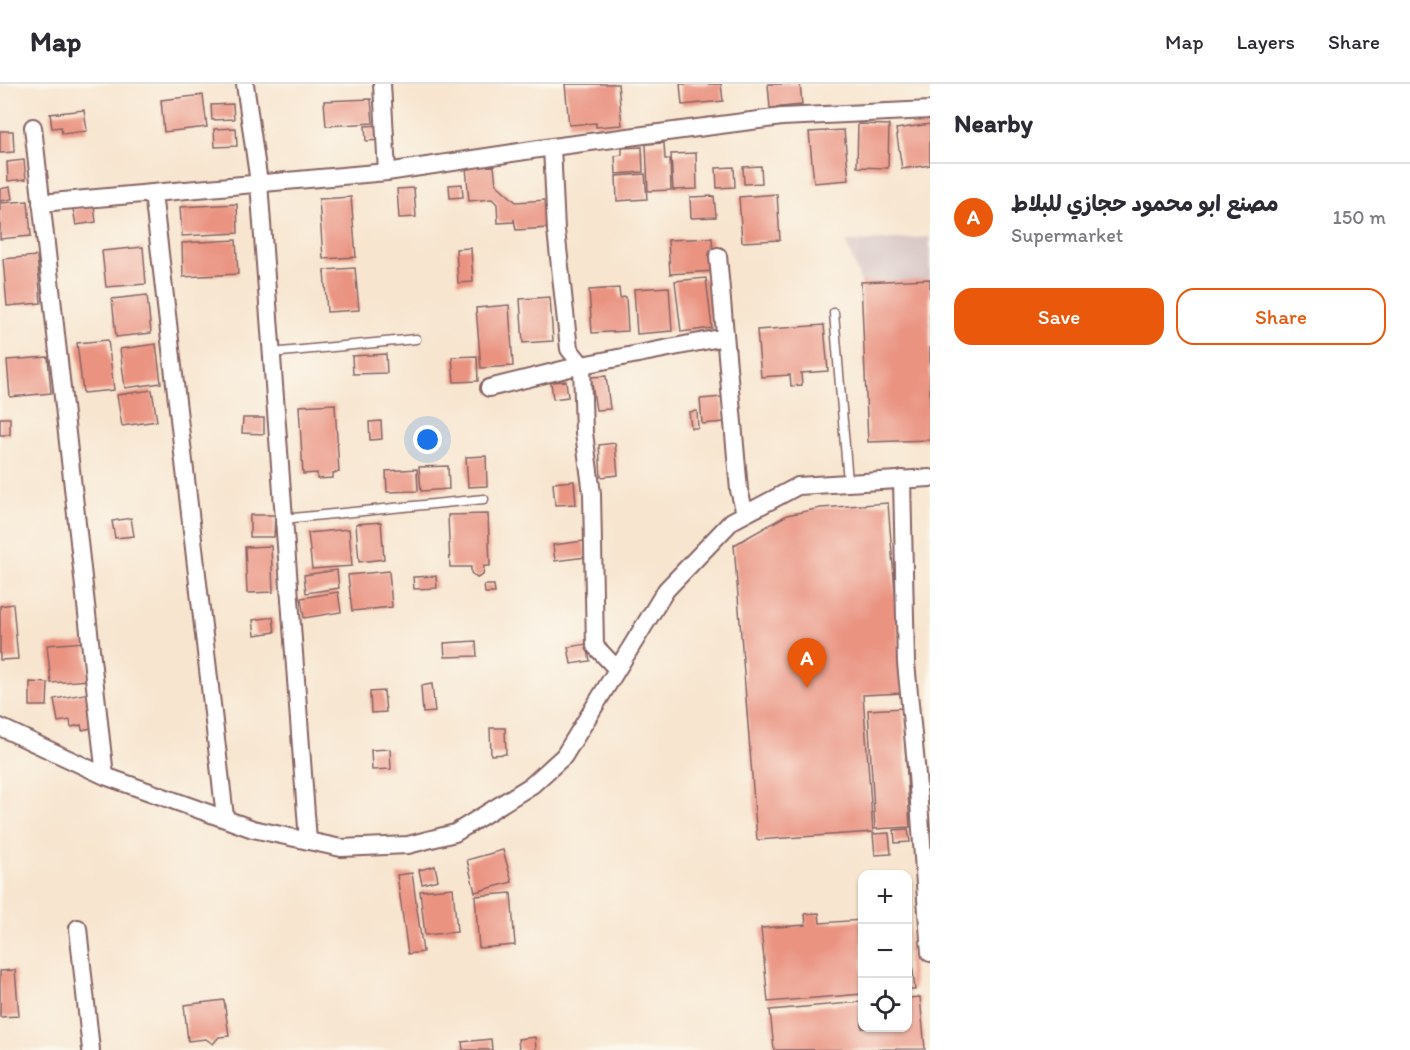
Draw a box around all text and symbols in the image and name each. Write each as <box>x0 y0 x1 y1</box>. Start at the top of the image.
text: Map <box>30 24 81 58</box>
text: Map <box>1165 29 1204 54</box>
text: Layers <box>1237 29 1295 54</box>
text: Share <box>1328 29 1380 54</box>
text: Nearby <box>954 107 1033 139</box>
text: مصنع ابو محمود حجازي للبلاط <box>1011 190 1279 217</box>
text: A <box>967 205 980 229</box>
text: 150 m <box>1333 205 1386 229</box>
text: Supermarket <box>1011 223 1123 247</box>
button: Save <box>954 288 1164 345</box>
button: Share <box>1176 288 1386 345</box>
your location <box>413 425 442 454</box>
pin: A <box>788 638 826 688</box>
map controls <box>858 870 912 1032</box>
button: + <box>858 870 912 924</box>
button: − <box>858 924 912 978</box>
button: locate <box>858 978 912 1032</box>

